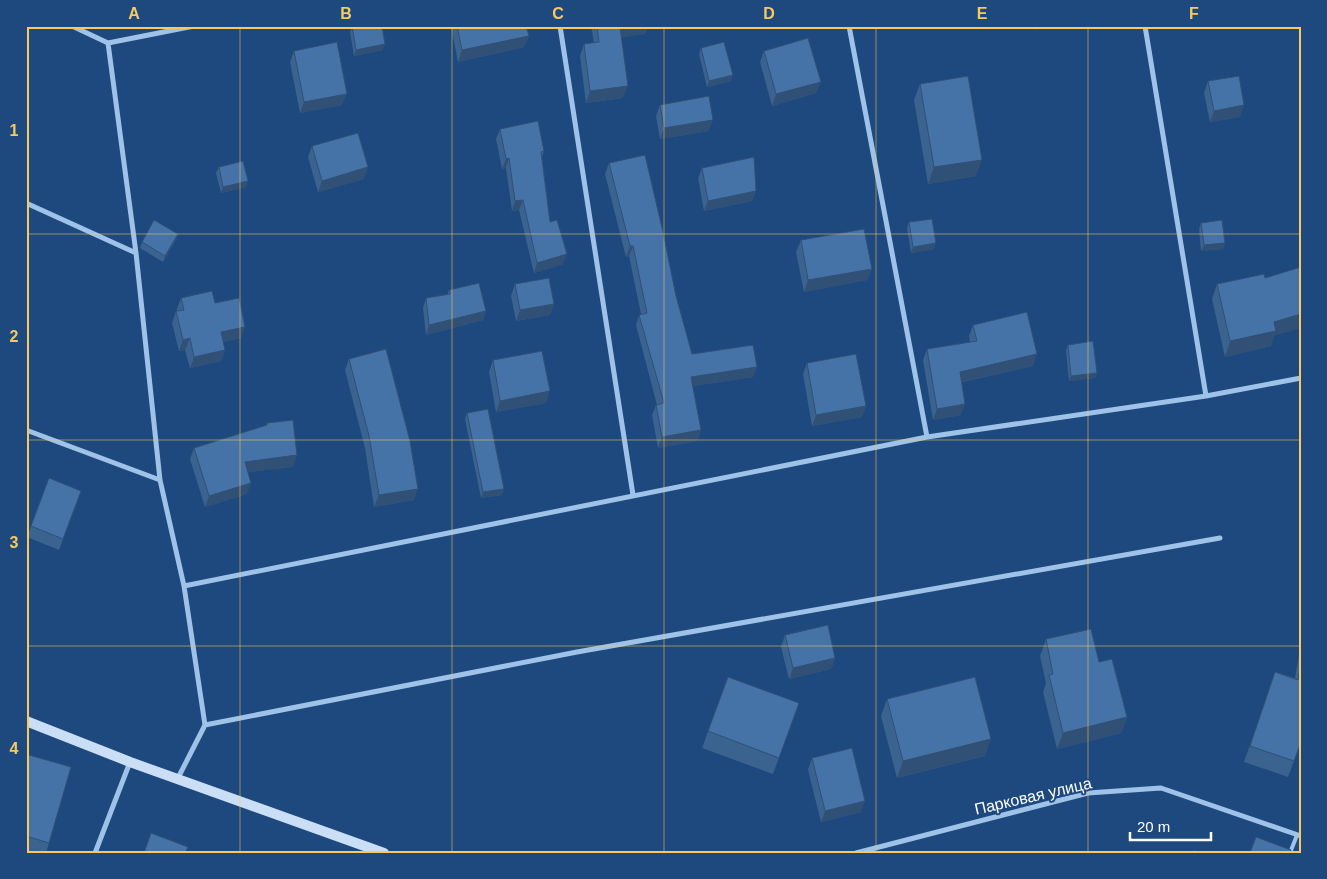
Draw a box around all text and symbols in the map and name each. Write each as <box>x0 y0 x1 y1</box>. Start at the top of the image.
text: A <box>128 5 140 22</box>
text: B <box>340 5 352 22</box>
text: C <box>552 5 564 22</box>
text: D <box>763 5 775 22</box>
text: E <box>977 5 988 22</box>
text: F <box>1189 5 1199 22</box>
text: 1 <box>10 122 19 139</box>
text: 2 <box>10 328 19 345</box>
text: 3 <box>10 534 19 551</box>
text: 4 <box>10 740 19 757</box>
street label: Парковая улица <box>973 774 1093 818</box>
scale bar <box>1130 809 1211 841</box>
text: 20 m <box>1137 818 1170 835</box>

